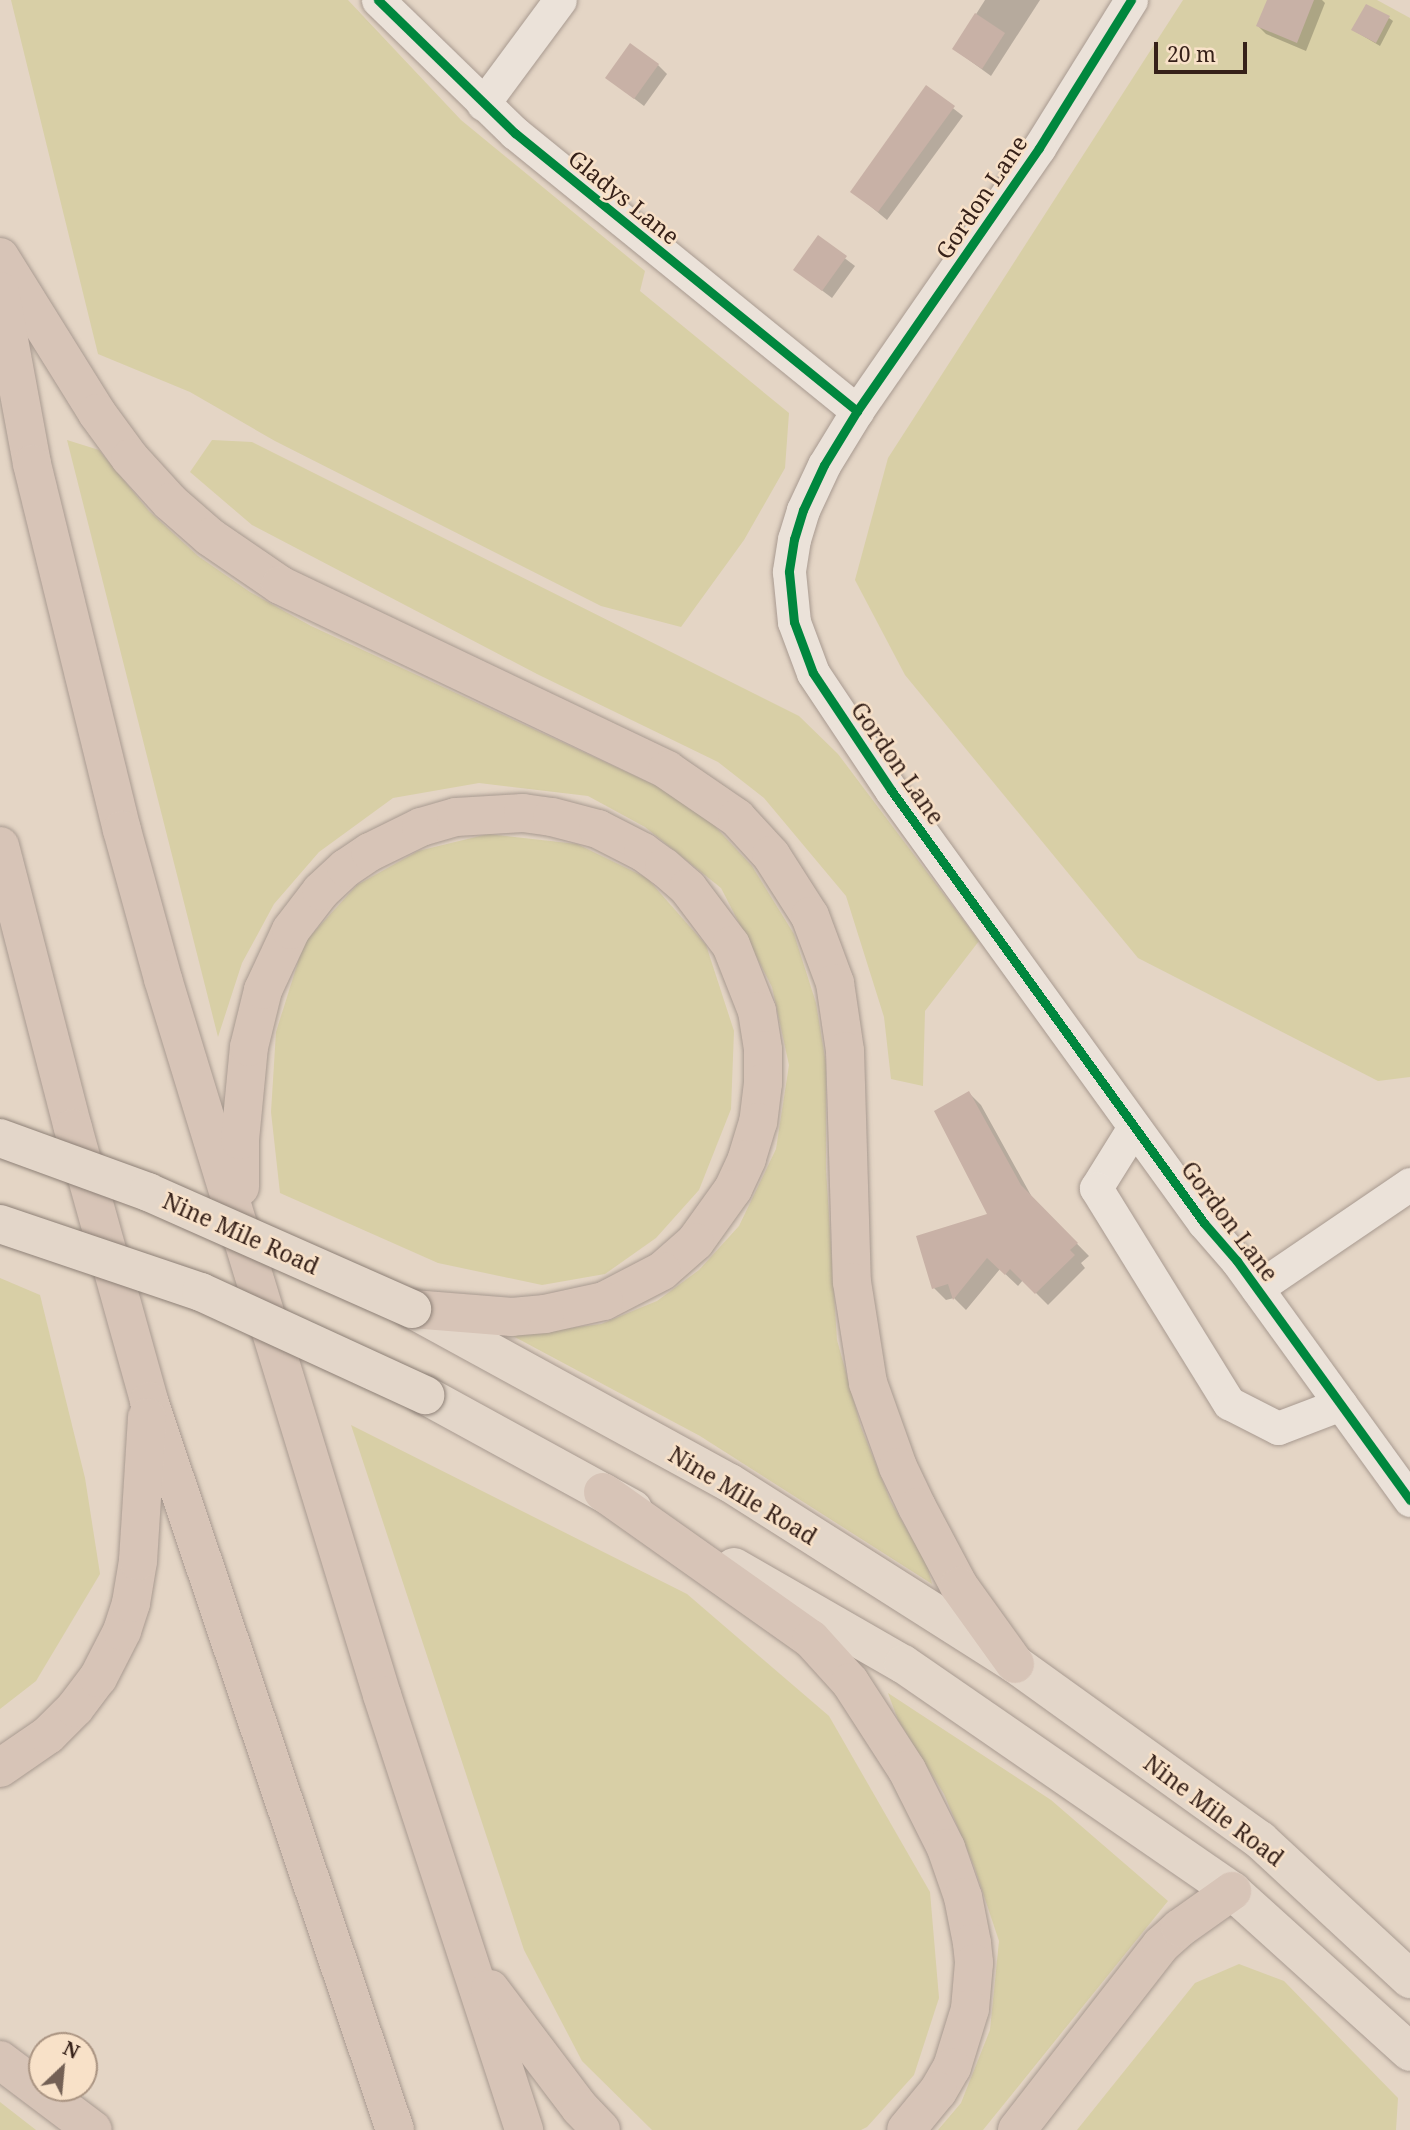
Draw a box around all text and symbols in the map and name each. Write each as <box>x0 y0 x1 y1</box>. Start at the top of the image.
scale bar <box>1158 28 1251 72</box>
text: 20 m <box>1167 40 1216 68</box>
street label: Gordon Lane <box>930 130 1032 264</box>
street label: Gladys Lane <box>563 144 685 250</box>
street label: Gordon Lane <box>846 696 950 830</box>
street label: Gordon Lane <box>1176 1156 1284 1286</box>
street label: Nine Mile Road <box>159 1186 323 1280</box>
street label: Nine Mile Road <box>664 1440 822 1550</box>
street label: Nine Mile Road <box>1139 1748 1289 1872</box>
north arrow <box>28 2032 98 2102</box>
text: N <box>59 2035 84 2065</box>

